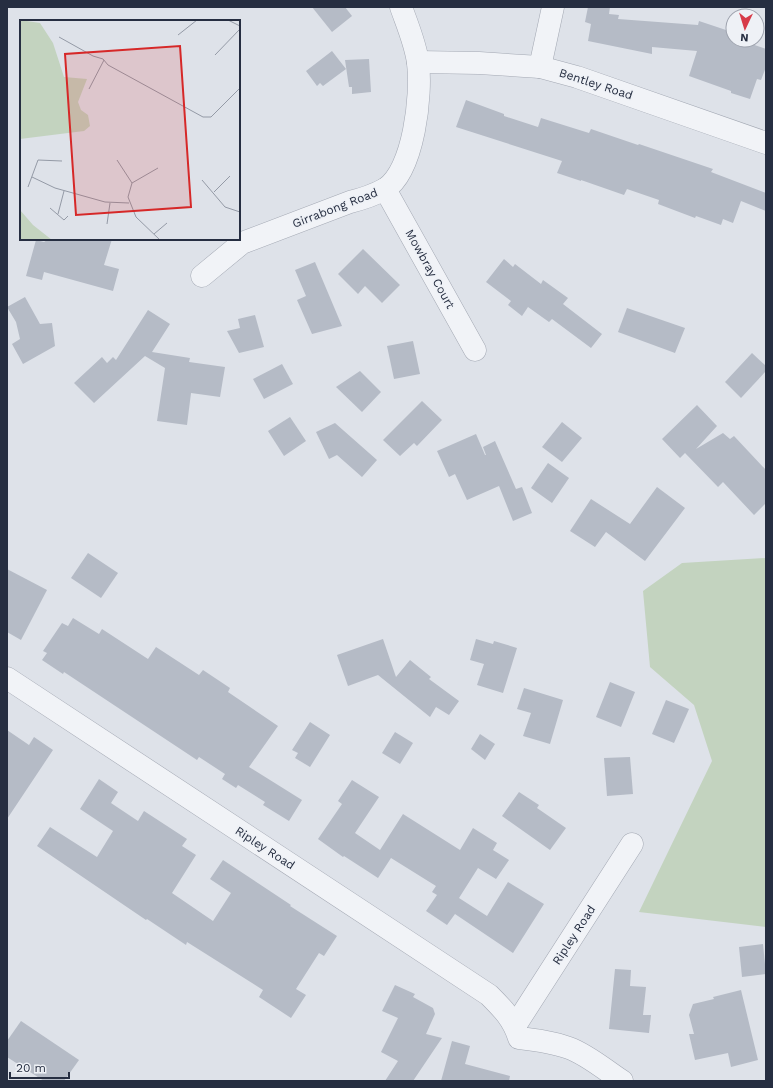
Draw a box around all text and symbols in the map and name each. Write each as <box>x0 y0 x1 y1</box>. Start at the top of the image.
north arrow <box>725 8 765 48</box>
inset map <box>20 20 240 240</box>
text: N <box>740 31 749 44</box>
street label: Bentley Road <box>557 65 635 103</box>
street label: Girrabong Road <box>290 185 380 231</box>
street label: Mowbray Court <box>402 227 458 311</box>
street label: Ripley Road <box>233 824 297 872</box>
street label: Ripley Road <box>550 903 598 967</box>
scale bar <box>10 1054 69 1080</box>
text: 20 m <box>16 1061 46 1075</box>

